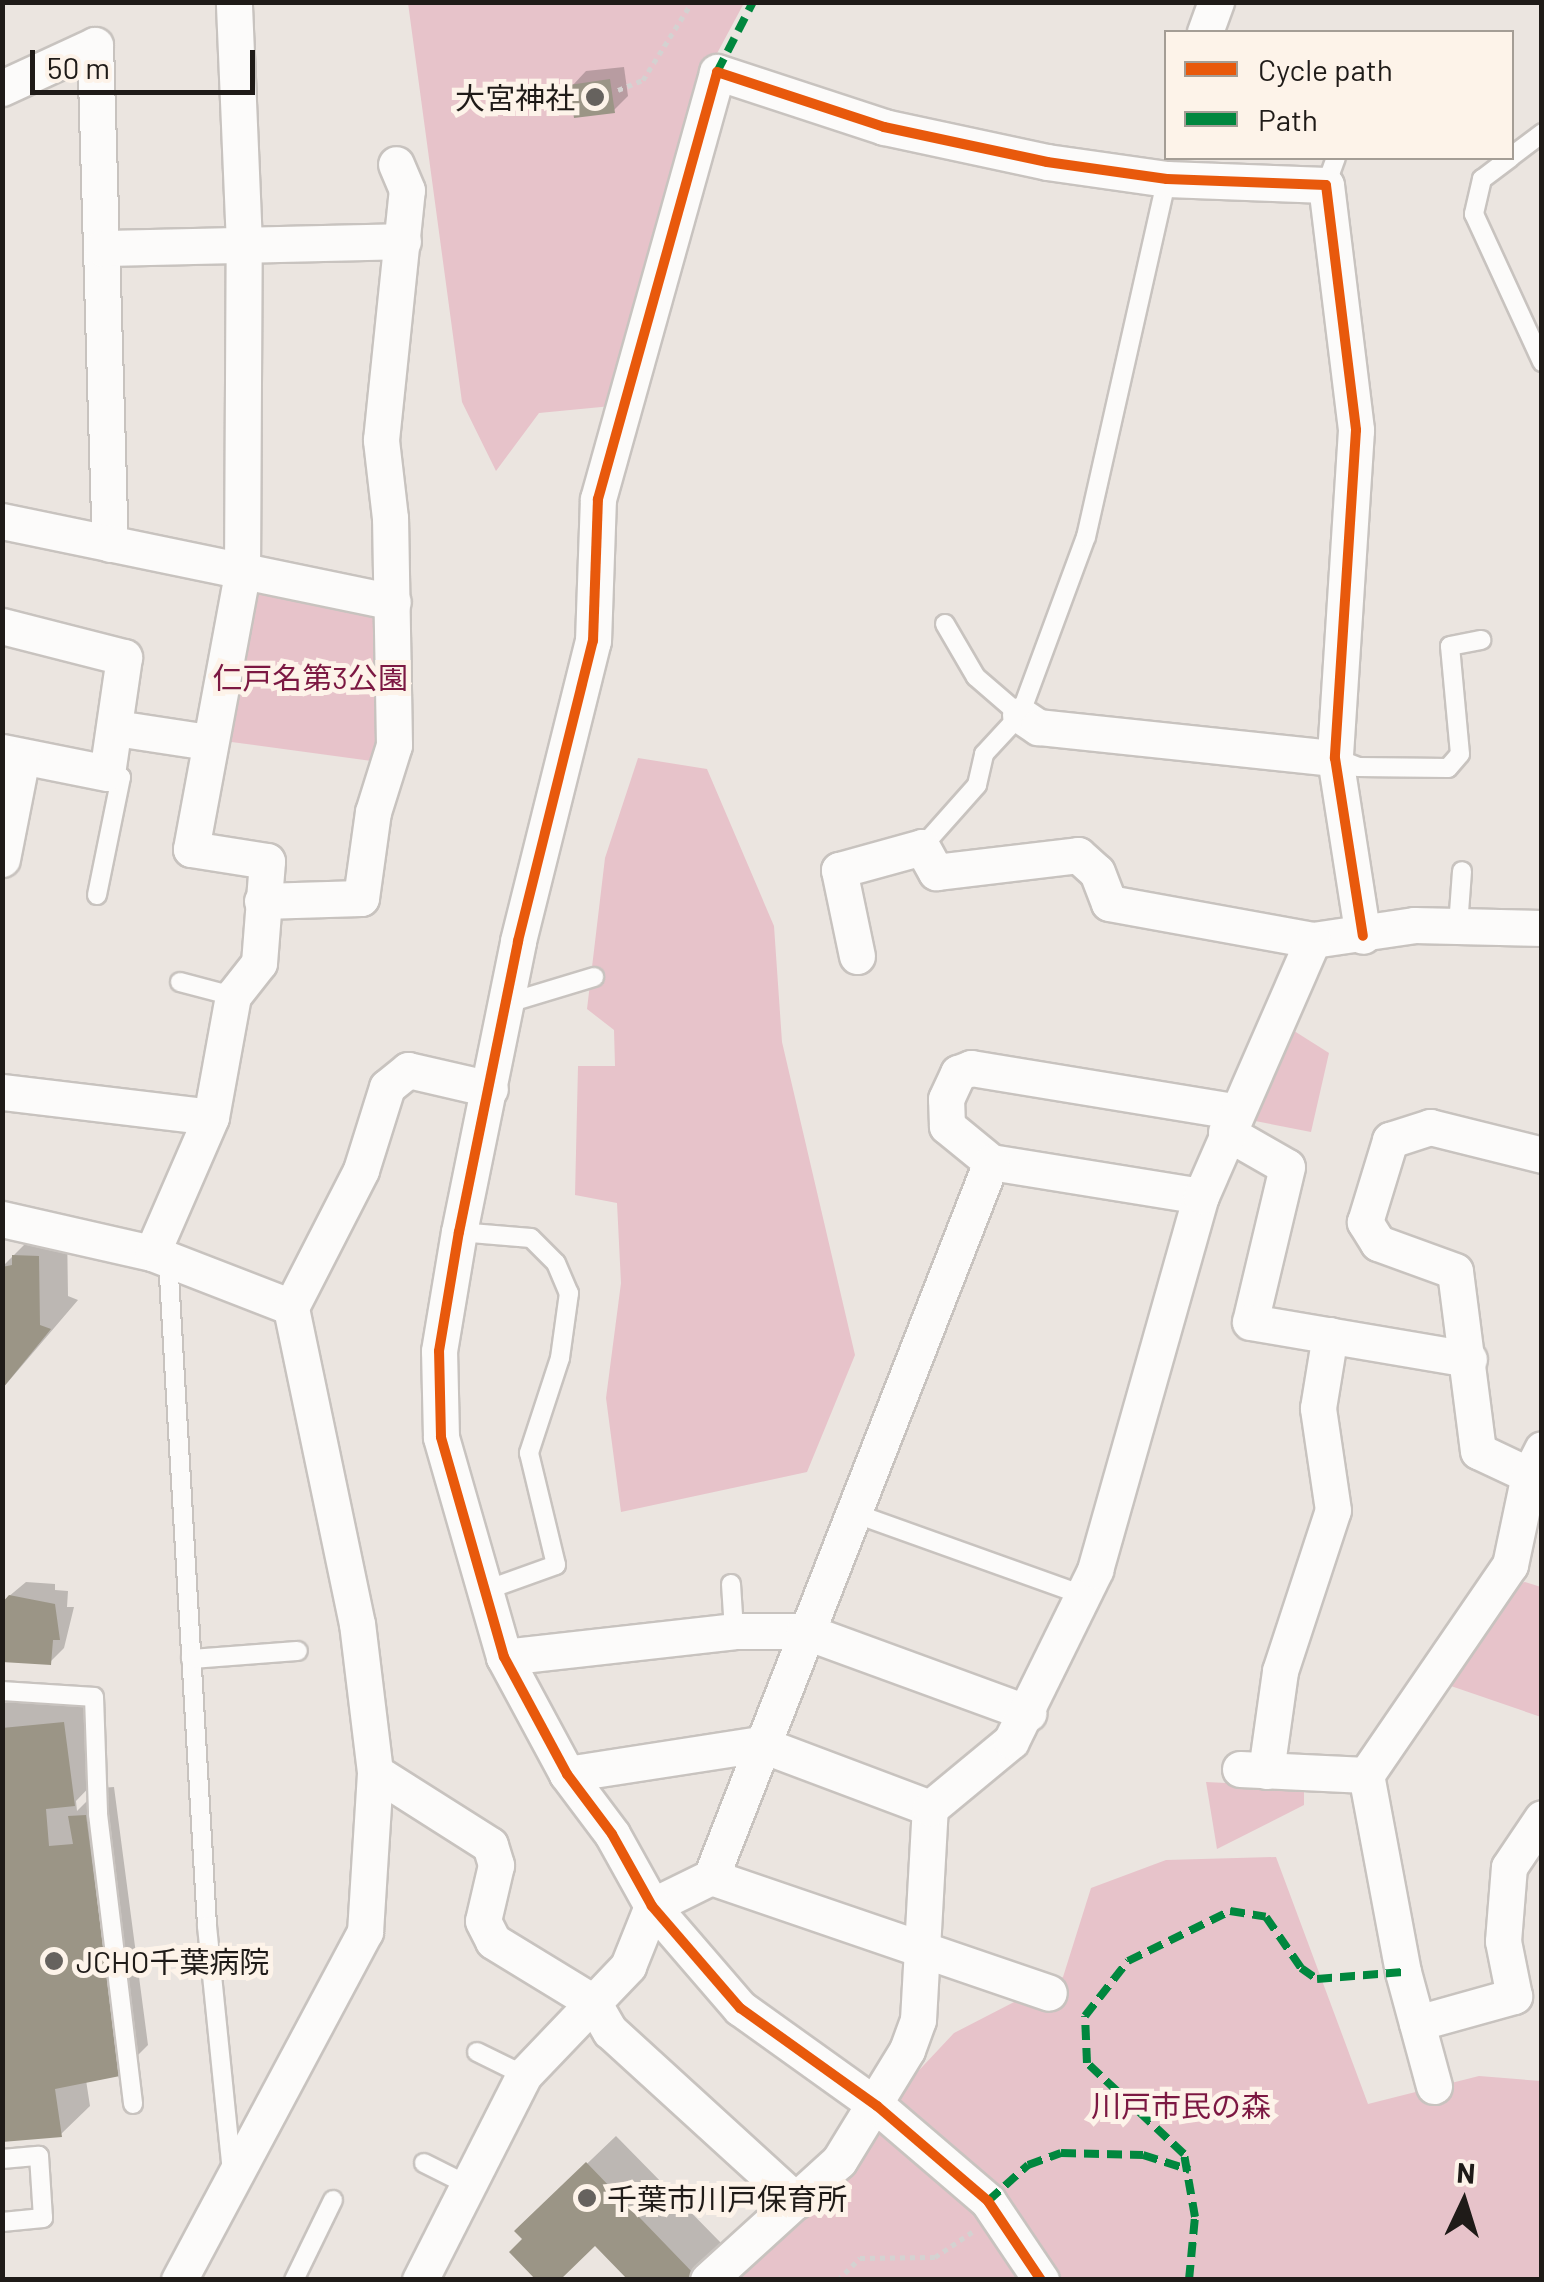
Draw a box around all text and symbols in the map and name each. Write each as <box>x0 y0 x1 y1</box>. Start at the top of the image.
scale bar <box>35 30 260 92</box>
legend <box>1164 30 1514 160</box>
text: 50 m <box>47 49 110 85</box>
text: Cycle path <box>1258 51 1393 87</box>
place label: 大宮神社 <box>455 79 575 115</box>
marker: 大宮神社 <box>584 86 606 108</box>
text: Path <box>1258 101 1318 137</box>
park label: 仁戸名第3公園 <box>212 659 408 695</box>
place label: JCHO千葉病院 <box>76 1943 269 1979</box>
marker: JCHO千葉病院 <box>41 1948 67 1974</box>
park label: 川戸市民の森 <box>1091 2087 1271 2123</box>
north arrow <box>1414 2152 1514 2252</box>
text: N <box>1456 2154 1477 2190</box>
place label: 千葉市川戸保育所 <box>607 2180 847 2216</box>
marker: 千葉市川戸保育所 <box>576 2187 598 2209</box>

